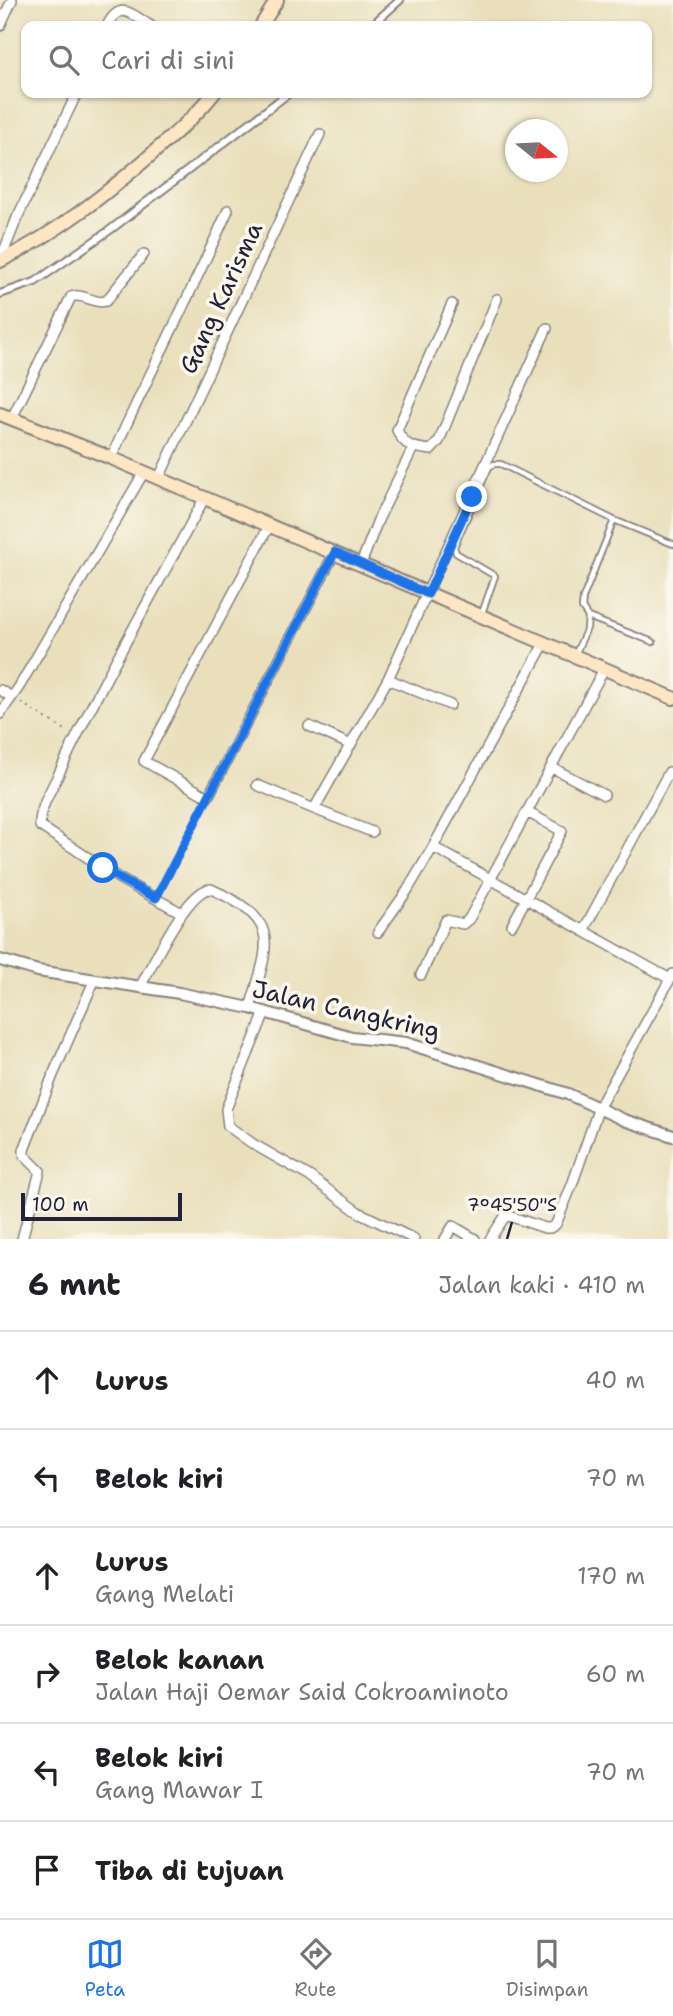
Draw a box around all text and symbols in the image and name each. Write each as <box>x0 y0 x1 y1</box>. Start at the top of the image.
search box <box>21 21 652 98</box>
icon: search <box>45 41 83 79</box>
text: Cari di sini <box>101 42 235 77</box>
north arrow <box>505 119 568 182</box>
street label: Gang Karisma <box>172 217 270 379</box>
route end <box>456 481 487 512</box>
route start <box>87 852 118 883</box>
street label: Jalan Cangkring <box>249 973 443 1047</box>
scale bar <box>21 1190 182 1222</box>
text: 100 m <box>32 1192 89 1217</box>
text: 7°45'50"S <box>467 1193 557 1217</box>
text: 6 mnt <box>28 1264 121 1305</box>
text: Jalan kaki · 410 m <box>438 1270 645 1300</box>
icon: ahead <box>28 1361 66 1399</box>
text: Lurus <box>95 1363 168 1398</box>
text: 40 m <box>585 1365 645 1395</box>
icon: left <box>28 1459 66 1497</box>
text: Belok kiri <box>95 1461 224 1496</box>
text: 70 m <box>586 1463 645 1493</box>
text: Lurus <box>95 1544 168 1579</box>
icon: ahead <box>28 1557 66 1595</box>
text: 170 m <box>577 1561 645 1591</box>
text: Gang Melati <box>95 1579 234 1609</box>
text: Belok kanan <box>95 1642 264 1677</box>
icon: right <box>28 1655 66 1693</box>
text: 60 m <box>586 1659 645 1689</box>
text: Jalan Haji Oemar Said Cokroaminoto <box>95 1677 509 1707</box>
text: Belok kiri <box>95 1740 224 1775</box>
icon: left <box>28 1753 66 1791</box>
text: 70 m <box>586 1757 645 1787</box>
text: Gang Mawar I <box>95 1775 263 1805</box>
icon: arrive <box>28 1851 66 1889</box>
text: Tiba di tujuan <box>95 1853 284 1888</box>
tab: Peta <box>85 1935 125 2002</box>
tab: Rute <box>295 1935 337 2002</box>
tab: Disimpan <box>506 1935 588 2002</box>

